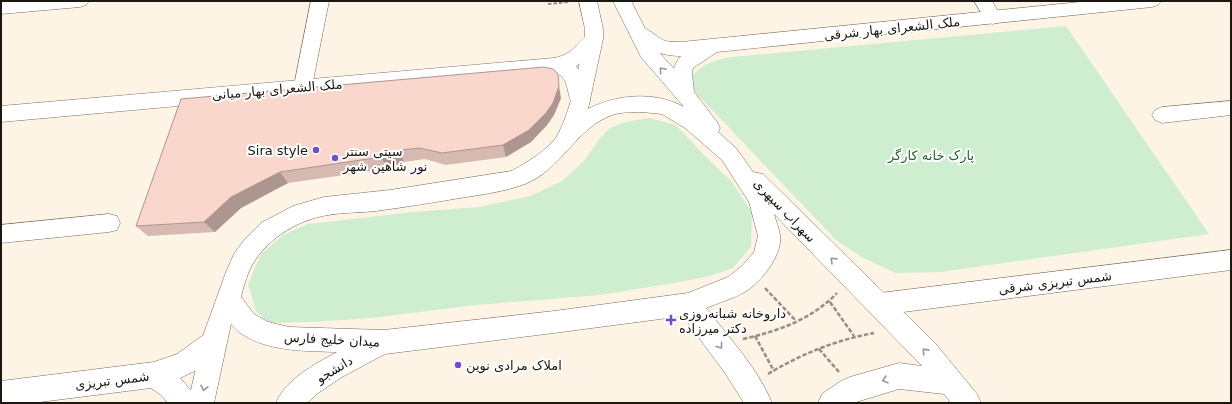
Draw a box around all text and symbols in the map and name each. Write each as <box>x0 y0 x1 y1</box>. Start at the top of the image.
street label: ملک الشعرای بهار شرقی <box>823 14 961 44</box>
one-way arrow <box>660 68 667 75</box>
street label: ملک الشعرای بهار میانی <box>211 76 343 104</box>
place label: Sira style <box>248 143 308 158</box>
place label: سیتی سنتر نور شاهین شهر <box>342 144 427 175</box>
marker: Sira style <box>311 145 321 155</box>
park label: پارک خانه کارگر <box>887 148 974 164</box>
marker: سیتی سنتر نور شاهین شهر <box>330 153 340 163</box>
street label: سهراب سپهری <box>750 176 819 246</box>
one-way arrow <box>830 257 838 265</box>
street label: شمس تبریزی شرقی <box>998 268 1113 298</box>
place label: داروخانه شبانه‌روزی دکتر میرزاده <box>679 306 786 337</box>
marker: داروخانه شبانه‌روزی دکتر میرزاده <box>666 315 676 325</box>
street label: میدان خلیج فارس <box>284 329 380 351</box>
one-way arrow <box>715 342 723 349</box>
one-way arrow <box>923 349 930 356</box>
street label: دانشجو <box>313 353 356 387</box>
place label: املاک مرادی نوین <box>466 358 562 374</box>
marker: املاک مرادی نوین <box>453 360 463 370</box>
street label: شمس تبریزی <box>74 368 150 393</box>
one-way arrow <box>882 375 889 384</box>
one-way arrow <box>201 385 209 391</box>

